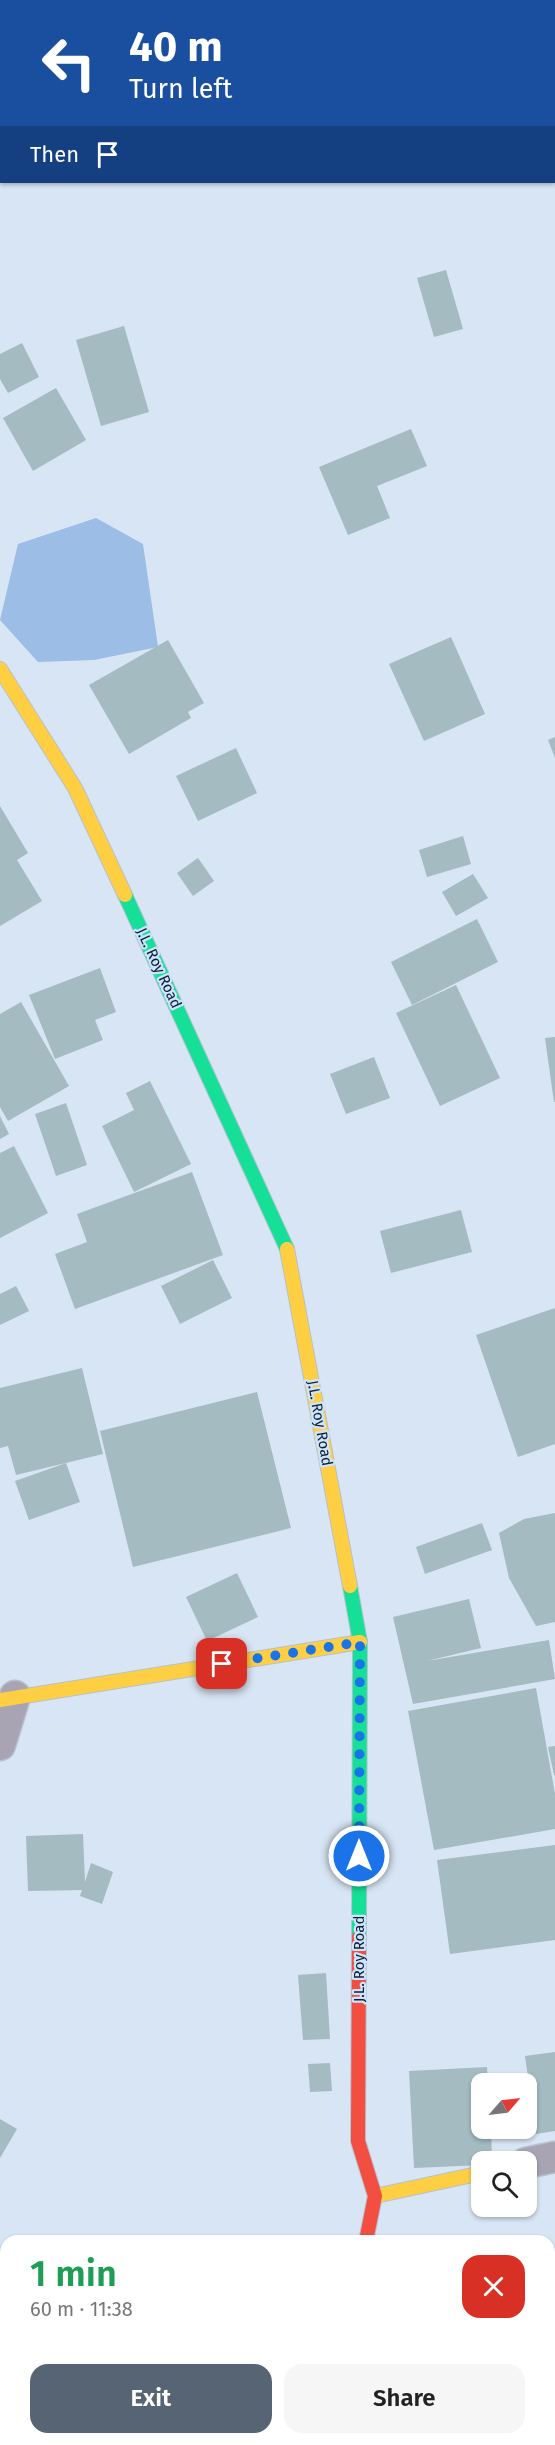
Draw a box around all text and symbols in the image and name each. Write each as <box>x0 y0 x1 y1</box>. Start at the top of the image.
text: 40 m <box>129 22 223 72</box>
icon: left <box>30 24 108 102</box>
text: Turn left <box>129 73 232 105</box>
icon: arrive <box>91 138 124 171</box>
text: Then <box>30 141 79 168</box>
street label: J.L. Roy Road <box>133 925 185 1011</box>
street label: J.L. Roy Road <box>304 1379 336 1467</box>
pin <box>196 1638 247 1689</box>
icon: arrive <box>205 1647 238 1680</box>
position arrow <box>327 1824 391 1888</box>
street label: J.L. Roy Road <box>350 1916 368 2002</box>
north arrow <box>471 2073 537 2139</box>
map controls <box>471 2073 537 2217</box>
button: search <box>471 2151 537 2217</box>
text: 1 min <box>30 2252 117 2296</box>
button: close <box>462 2255 525 2318</box>
text: 60 m · 11:38 <box>30 2297 133 2321</box>
button: Exit <box>30 2364 272 2433</box>
button: Share <box>284 2364 525 2433</box>

